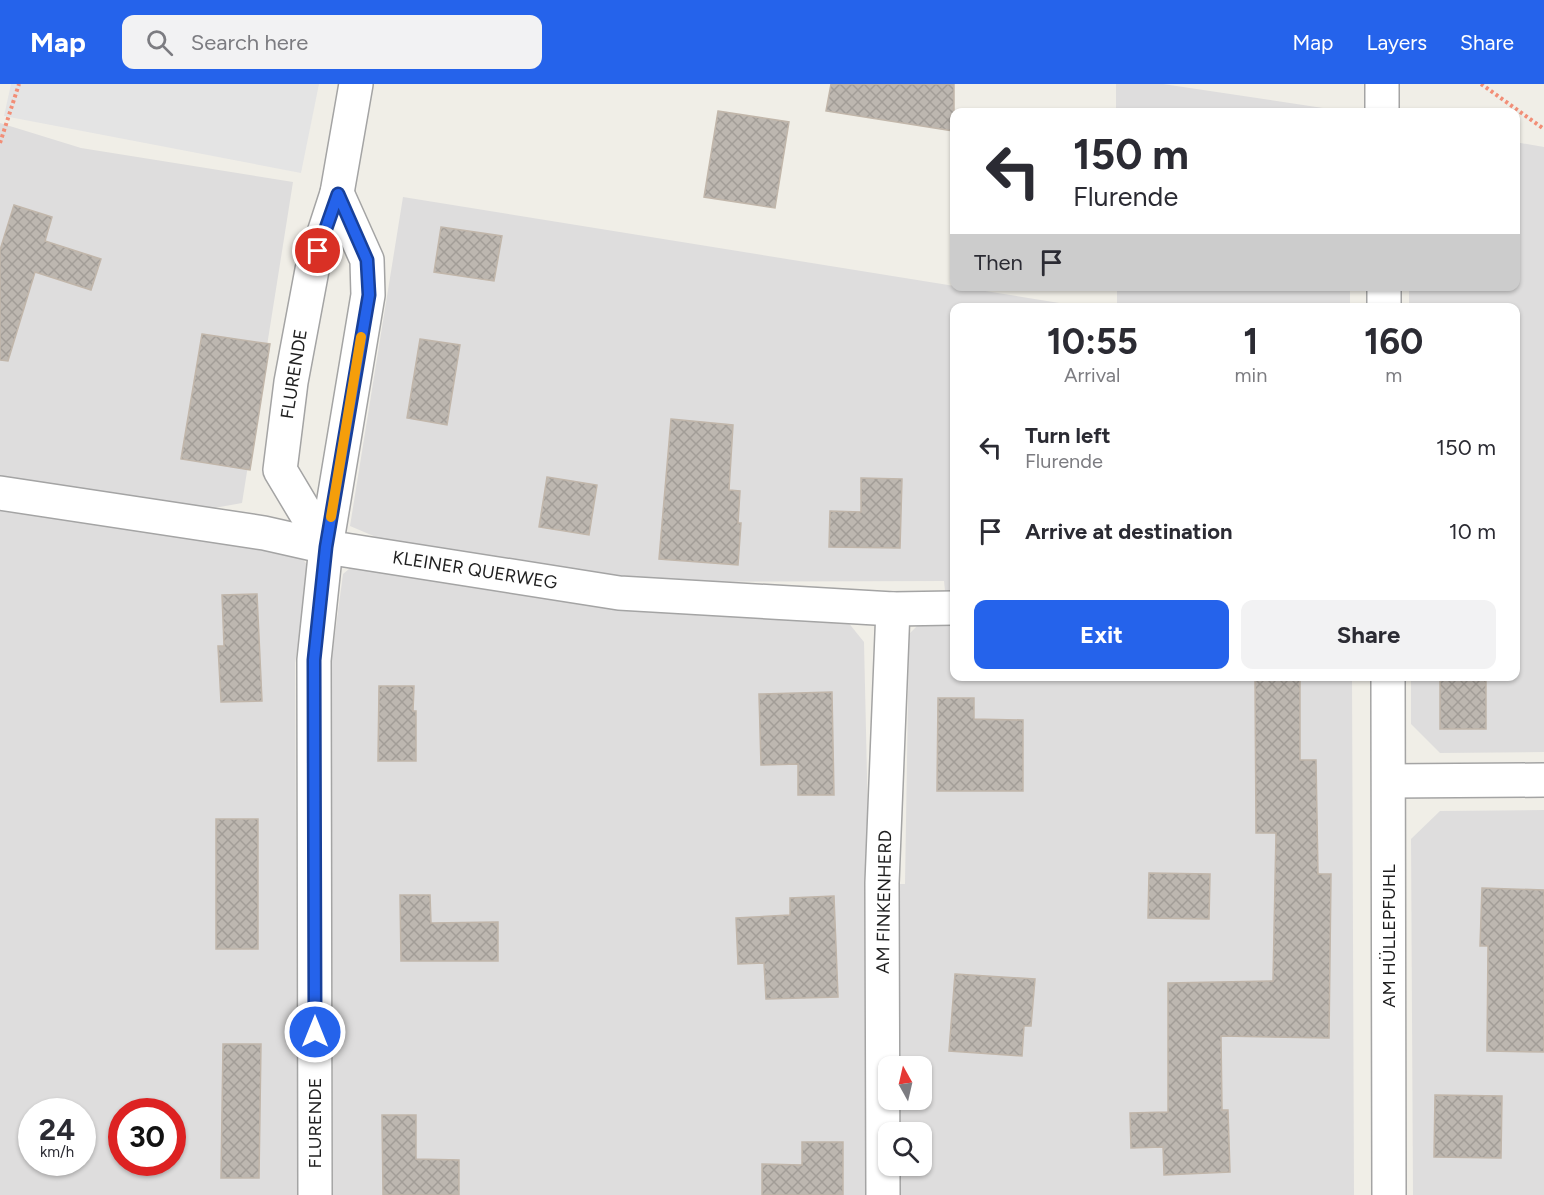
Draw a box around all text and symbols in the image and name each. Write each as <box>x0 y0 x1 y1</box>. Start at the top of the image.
search box <box>122 15 542 69</box>
text: Map <box>30 25 86 59</box>
icon: search <box>143 26 176 59</box>
text: Search here <box>191 29 308 56</box>
text: Map <box>1293 30 1333 55</box>
text: Layers <box>1366 30 1427 55</box>
text: Share <box>1460 30 1514 55</box>
text: 150 m <box>1073 129 1189 180</box>
icon: left <box>974 132 1052 210</box>
text: Flurende <box>1073 180 1178 213</box>
pin <box>292 225 343 276</box>
icon: arrive <box>301 234 334 267</box>
icon: arrive <box>1035 246 1068 279</box>
text: Then <box>974 249 1023 276</box>
text: 10:55 <box>1047 320 1138 363</box>
text: 1 <box>1243 320 1259 363</box>
text: 160 <box>1364 320 1423 363</box>
street label: FLURENDE <box>276 327 312 421</box>
text: Arrival <box>1064 363 1120 387</box>
text: min <box>1234 363 1267 387</box>
text: m <box>1385 363 1402 387</box>
text: Turn left <box>1025 422 1111 449</box>
icon: left <box>974 431 1007 464</box>
text: 150 m <box>1436 434 1496 461</box>
text: Flurende <box>1025 449 1103 473</box>
icon: arrive <box>974 515 1007 548</box>
text: Arrive at destination <box>1025 518 1233 545</box>
text: 10 m <box>1449 518 1496 545</box>
street label: KLEINER QUERWEG <box>391 546 559 594</box>
button: Exit <box>974 600 1229 669</box>
button: Share <box>1241 600 1496 669</box>
street label: AM FINKENHERD <box>872 830 896 974</box>
street label: AM HÜLLEPFUHL <box>1378 864 1400 1008</box>
position arrow <box>283 1000 347 1064</box>
north arrow <box>878 1056 932 1110</box>
map controls <box>878 1056 932 1176</box>
street label: FLURENDE <box>304 1078 326 1168</box>
speed limit sign: 30 <box>108 1098 186 1176</box>
text: 24 <box>39 1111 75 1148</box>
button: search <box>878 1122 932 1176</box>
text: km/h <box>40 1143 74 1161</box>

